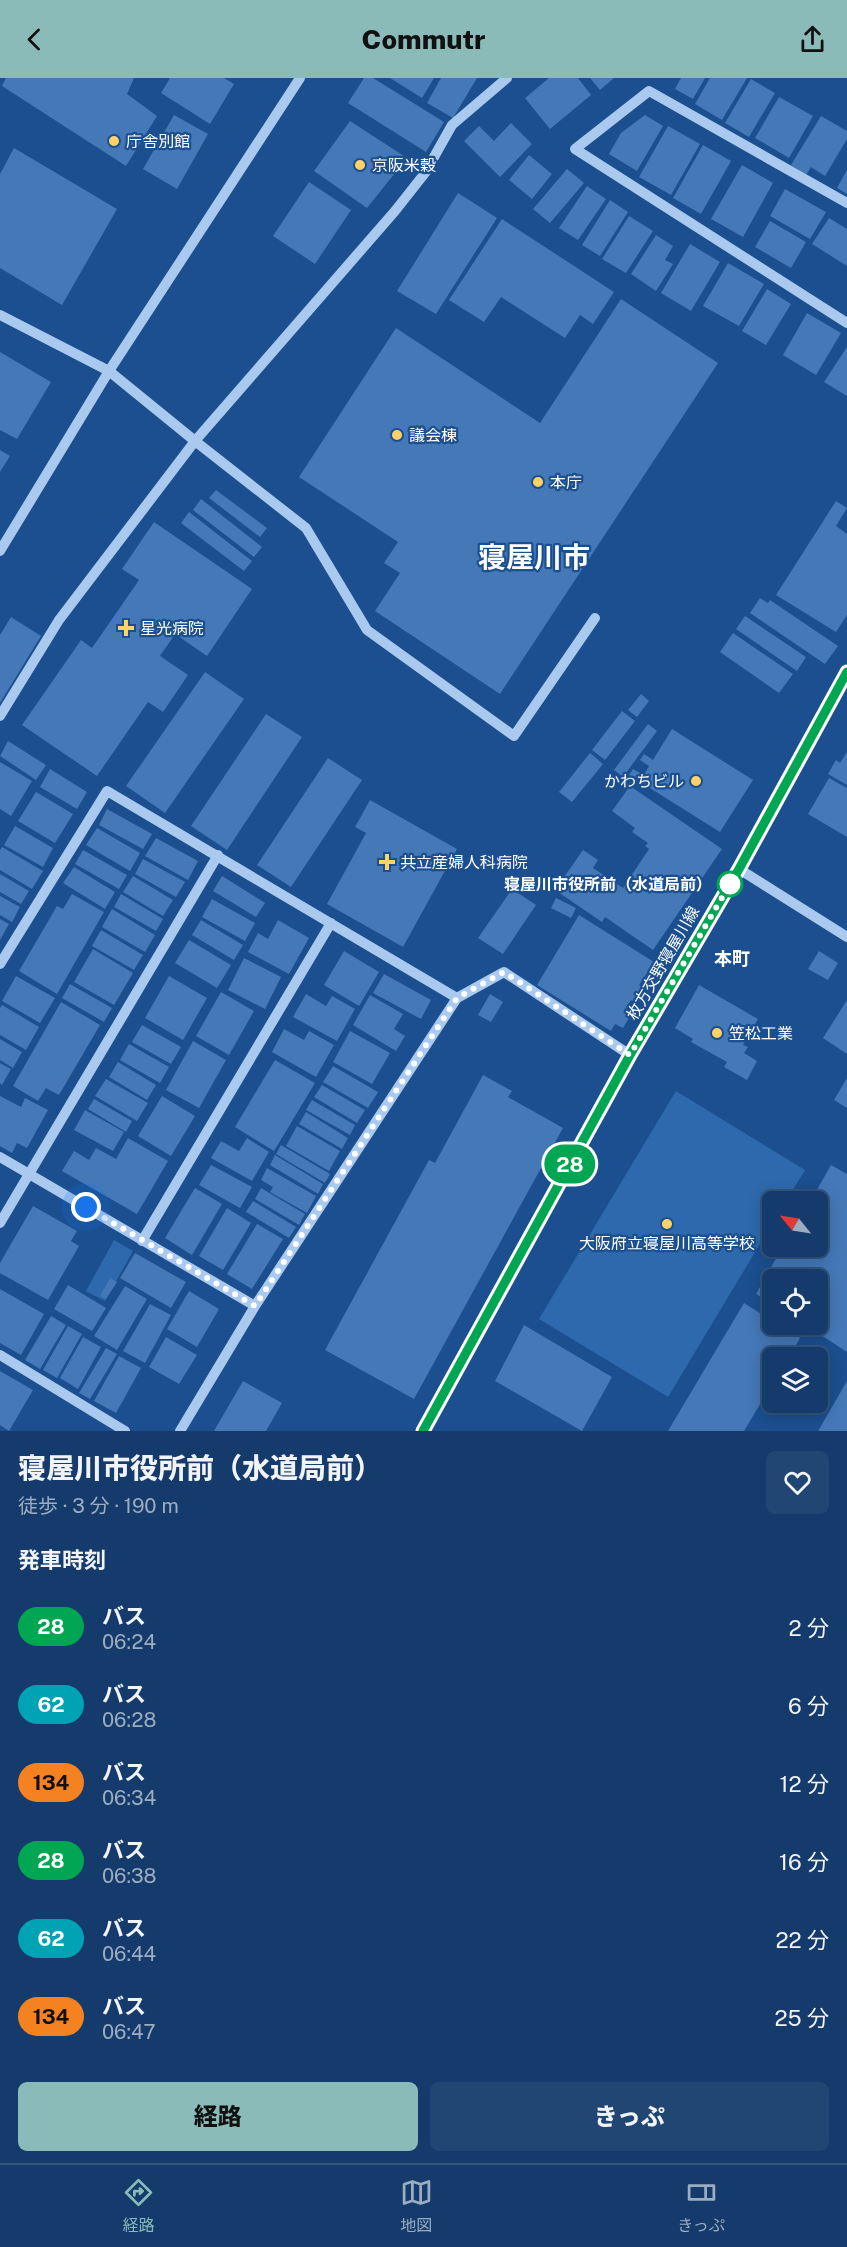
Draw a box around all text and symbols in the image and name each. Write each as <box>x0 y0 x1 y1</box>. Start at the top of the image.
icon: back <box>18 23 51 56</box>
text: Commutr <box>362 23 485 55</box>
icon: share <box>796 23 829 56</box>
place label: 庁舎別館 <box>126 132 190 151</box>
marker: 庁舎別館 <box>107 134 121 148</box>
place label: 京阪米穀 <box>372 156 436 175</box>
marker: 京阪米穀 <box>353 158 367 172</box>
place label: 議会棟 <box>409 426 457 445</box>
marker: 議会棟 <box>390 428 404 442</box>
place label: 本庁 <box>550 473 582 492</box>
marker: 本庁 <box>531 475 545 489</box>
district label: 寝屋川市 <box>478 540 590 573</box>
marker: 星光病院 <box>117 619 135 637</box>
place label: 星光病院 <box>140 619 204 638</box>
place label: かわちビル <box>604 772 684 791</box>
marker: かわちビル <box>689 774 703 788</box>
marker: 共立産婦人科病院 <box>378 853 396 871</box>
place label: 共立産婦人科病院 <box>400 853 528 872</box>
marker: 寝屋川市役所前（水道局前） <box>717 871 743 897</box>
place label: 寝屋川市役所前（水道局前） <box>504 875 712 894</box>
street label: 枚方交野寝屋川線 <box>623 903 703 1023</box>
district label: 本町 <box>714 948 750 969</box>
place label: 笠松工業 <box>729 1024 793 1043</box>
marker: 笠松工業 <box>710 1026 724 1040</box>
line badge: 28 <box>543 1144 597 1184</box>
text: 28 <box>556 1152 584 1177</box>
north arrow <box>762 1191 828 1257</box>
map controls <box>762 1191 828 1413</box>
your location <box>71 1192 101 1222</box>
marker: 大阪府立寝屋川高等学校 <box>660 1217 674 1231</box>
place label: 大阪府立寝屋川高等学校 <box>579 1234 755 1253</box>
button: locate <box>762 1269 828 1335</box>
button: layers <box>762 1347 828 1413</box>
text: 寝屋川市役所前（水道局前） <box>18 1451 382 1484</box>
button: heart <box>766 1451 829 1514</box>
text: 徒歩 · 3 分 · 190 m <box>18 1494 179 1518</box>
text: 発車時刻 <box>18 1547 106 1573</box>
text: バス <box>102 1603 146 1629</box>
text: 28 <box>37 1614 65 1639</box>
text: 2 分 <box>789 1615 829 1641</box>
text: 06:24 <box>102 1630 156 1654</box>
text: バス <box>102 1681 146 1707</box>
text: 62 <box>37 1692 65 1717</box>
text: 6 分 <box>788 1693 829 1719</box>
text: 06:28 <box>102 1708 156 1732</box>
text: バス <box>102 1759 146 1785</box>
text: 134 <box>33 1770 69 1795</box>
text: 12 分 <box>780 1771 829 1797</box>
text: 06:34 <box>102 1786 156 1810</box>
text: バス <box>102 1837 146 1863</box>
text: 28 <box>37 1848 65 1873</box>
text: 16 分 <box>779 1849 829 1875</box>
text: 06:38 <box>102 1864 157 1888</box>
text: バス <box>102 1915 146 1941</box>
text: 62 <box>37 1926 65 1951</box>
text: 22 分 <box>775 1927 829 1953</box>
text: 06:44 <box>102 1942 156 1966</box>
text: バス <box>102 1993 146 2019</box>
text: 134 <box>33 2004 69 2029</box>
text: 25 分 <box>774 2005 829 2031</box>
text: 06:47 <box>102 2020 156 2044</box>
button: 経路 <box>18 2082 418 2151</box>
button: きっぷ <box>430 2082 829 2151</box>
tab: 経路 <box>122 2176 155 2236</box>
tab: 地図 <box>400 2176 433 2236</box>
tab: きっぷ <box>677 2176 725 2236</box>

